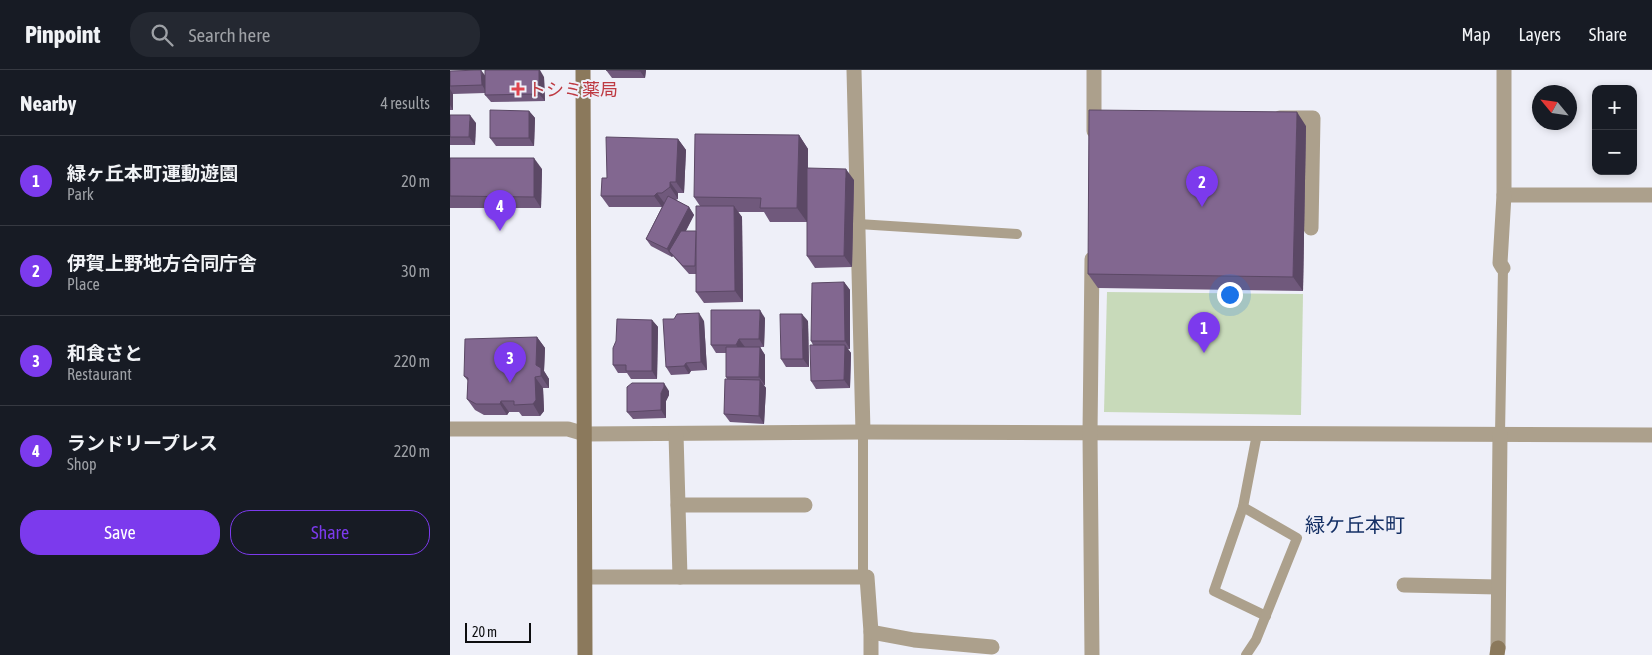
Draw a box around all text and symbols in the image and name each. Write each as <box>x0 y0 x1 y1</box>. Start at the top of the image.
search box <box>130 12 480 57</box>
text: Pinpoint <box>25 21 100 48</box>
icon: search <box>148 21 176 49</box>
text: Search here <box>188 24 270 46</box>
text: Map <box>1461 24 1490 45</box>
text: Layers <box>1518 24 1561 45</box>
text: Share <box>1589 24 1627 45</box>
place label: トシミ薬局 <box>528 79 618 100</box>
marker: トシミ薬局 <box>512 83 524 95</box>
north arrow <box>1532 85 1577 130</box>
map controls <box>1592 85 1637 175</box>
button: + <box>1592 85 1637 130</box>
text: Nearby <box>20 91 76 115</box>
text: 4 results <box>380 94 430 112</box>
button: − <box>1592 130 1637 175</box>
text: 緑ヶ丘本町運動遊園 <box>67 162 238 184</box>
pin: 2 <box>1186 166 1218 207</box>
text: 1 <box>32 172 40 190</box>
text: 20 m <box>401 172 430 190</box>
text: Park <box>67 185 94 203</box>
pin: 4 <box>484 190 516 231</box>
text: 伊賀上野地方合同庁舎 <box>67 252 257 274</box>
text: 2 <box>32 262 40 280</box>
text: 30 m <box>401 262 430 280</box>
text: Place <box>67 275 100 293</box>
your location <box>1217 282 1243 308</box>
pin: 1 <box>1188 312 1220 353</box>
text: 和食さと <box>67 342 143 364</box>
pin: 3 <box>494 342 526 383</box>
text: 3 <box>32 352 40 370</box>
text: 220 m <box>394 352 430 370</box>
text: Restaurant <box>67 365 132 383</box>
text: ランドリープレス <box>67 432 218 454</box>
text: 4 <box>32 442 40 460</box>
text: 220 m <box>394 442 430 460</box>
text: Shop <box>67 455 97 473</box>
button: Save <box>20 510 220 555</box>
button: Share <box>230 510 430 555</box>
district label: 緑ケ丘本町 <box>1305 513 1405 536</box>
scale bar <box>465 620 531 643</box>
text: 20 m <box>472 624 497 640</box>

